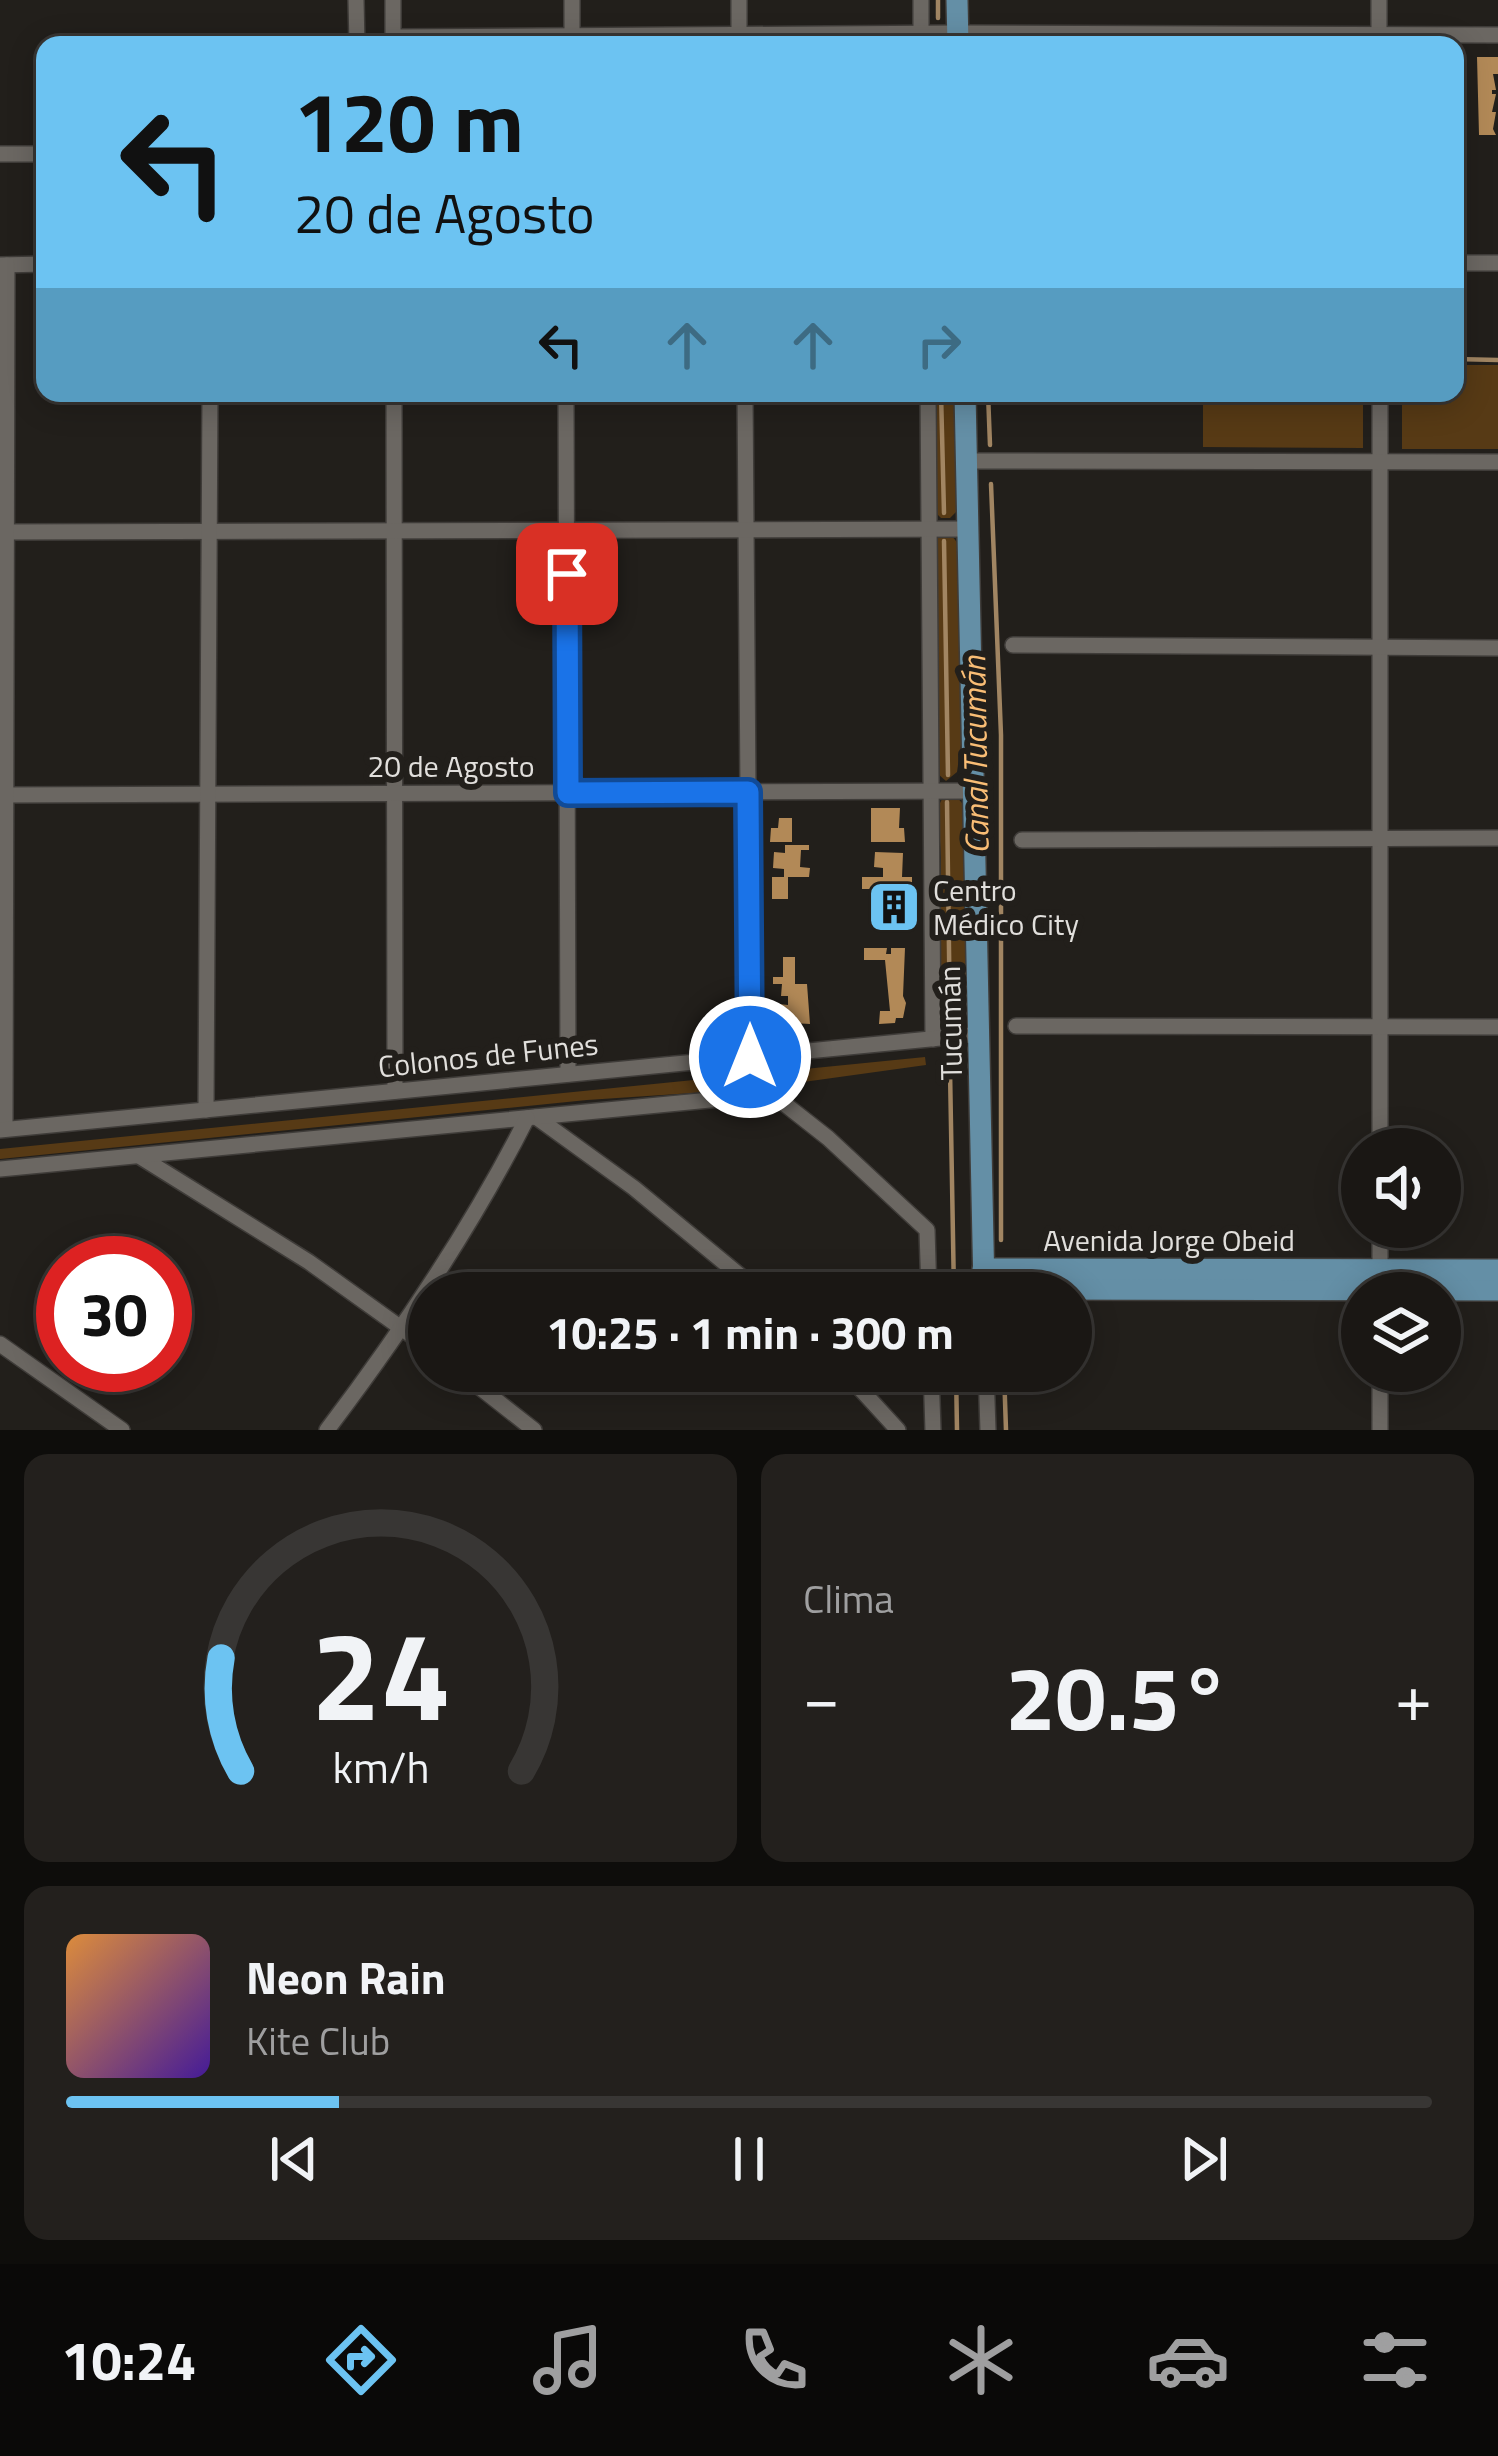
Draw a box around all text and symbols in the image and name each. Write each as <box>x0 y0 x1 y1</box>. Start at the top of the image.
text: 120 m <box>294 57 524 185</box>
icon: left <box>96 84 252 240</box>
text: 20 de Agosto <box>294 172 595 254</box>
icon: left <box>528 312 594 378</box>
icon: ahead <box>654 312 720 378</box>
icon: ahead <box>780 312 846 378</box>
icon: right <box>906 312 972 378</box>
pin <box>516 523 618 625</box>
icon: arrive <box>534 541 600 607</box>
water label: Canal Tucumán <box>948 655 1002 854</box>
street label: 20 de Agosto <box>367 743 535 789</box>
place label: Centro Médico City <box>933 867 1079 947</box>
building icon: Centro Médico City <box>866 879 922 935</box>
street label: Tucumán <box>926 965 974 1081</box>
position arrow <box>687 994 813 1120</box>
street label: Colonos de Funes <box>376 1021 600 1089</box>
map controls <box>1341 1128 1461 1392</box>
button: sound <box>1341 1128 1461 1248</box>
street label: Avenida Jorge Obeid <box>1043 1217 1295 1263</box>
speed limit sign: 30 <box>36 1236 192 1392</box>
button: layers <box>1341 1272 1461 1392</box>
text: 10:25 · 1 min · 300 m <box>546 1298 954 1366</box>
text: Clima <box>803 1569 894 1628</box>
text: 24 <box>311 1579 450 1768</box>
text: 20.5° <box>1005 1628 1230 1765</box>
text: − <box>803 1646 840 1747</box>
text: + <box>1395 1646 1432 1747</box>
text: km/h <box>332 1734 429 1800</box>
text: Neon Rain <box>246 1943 446 2011</box>
text: Kite Club <box>246 2011 390 2070</box>
icon: previous <box>261 2126 327 2192</box>
icon: pause <box>716 2126 782 2192</box>
icon: next <box>1171 2126 1237 2192</box>
icon: directions <box>319 2318 403 2402</box>
icon: music <box>526 2318 610 2402</box>
icon: phone <box>732 2318 816 2402</box>
icon: climate <box>939 2318 1023 2402</box>
icon: car <box>1146 2318 1230 2402</box>
icon: filters <box>1353 2318 1437 2402</box>
text: 10:24 <box>61 2319 196 2401</box>

